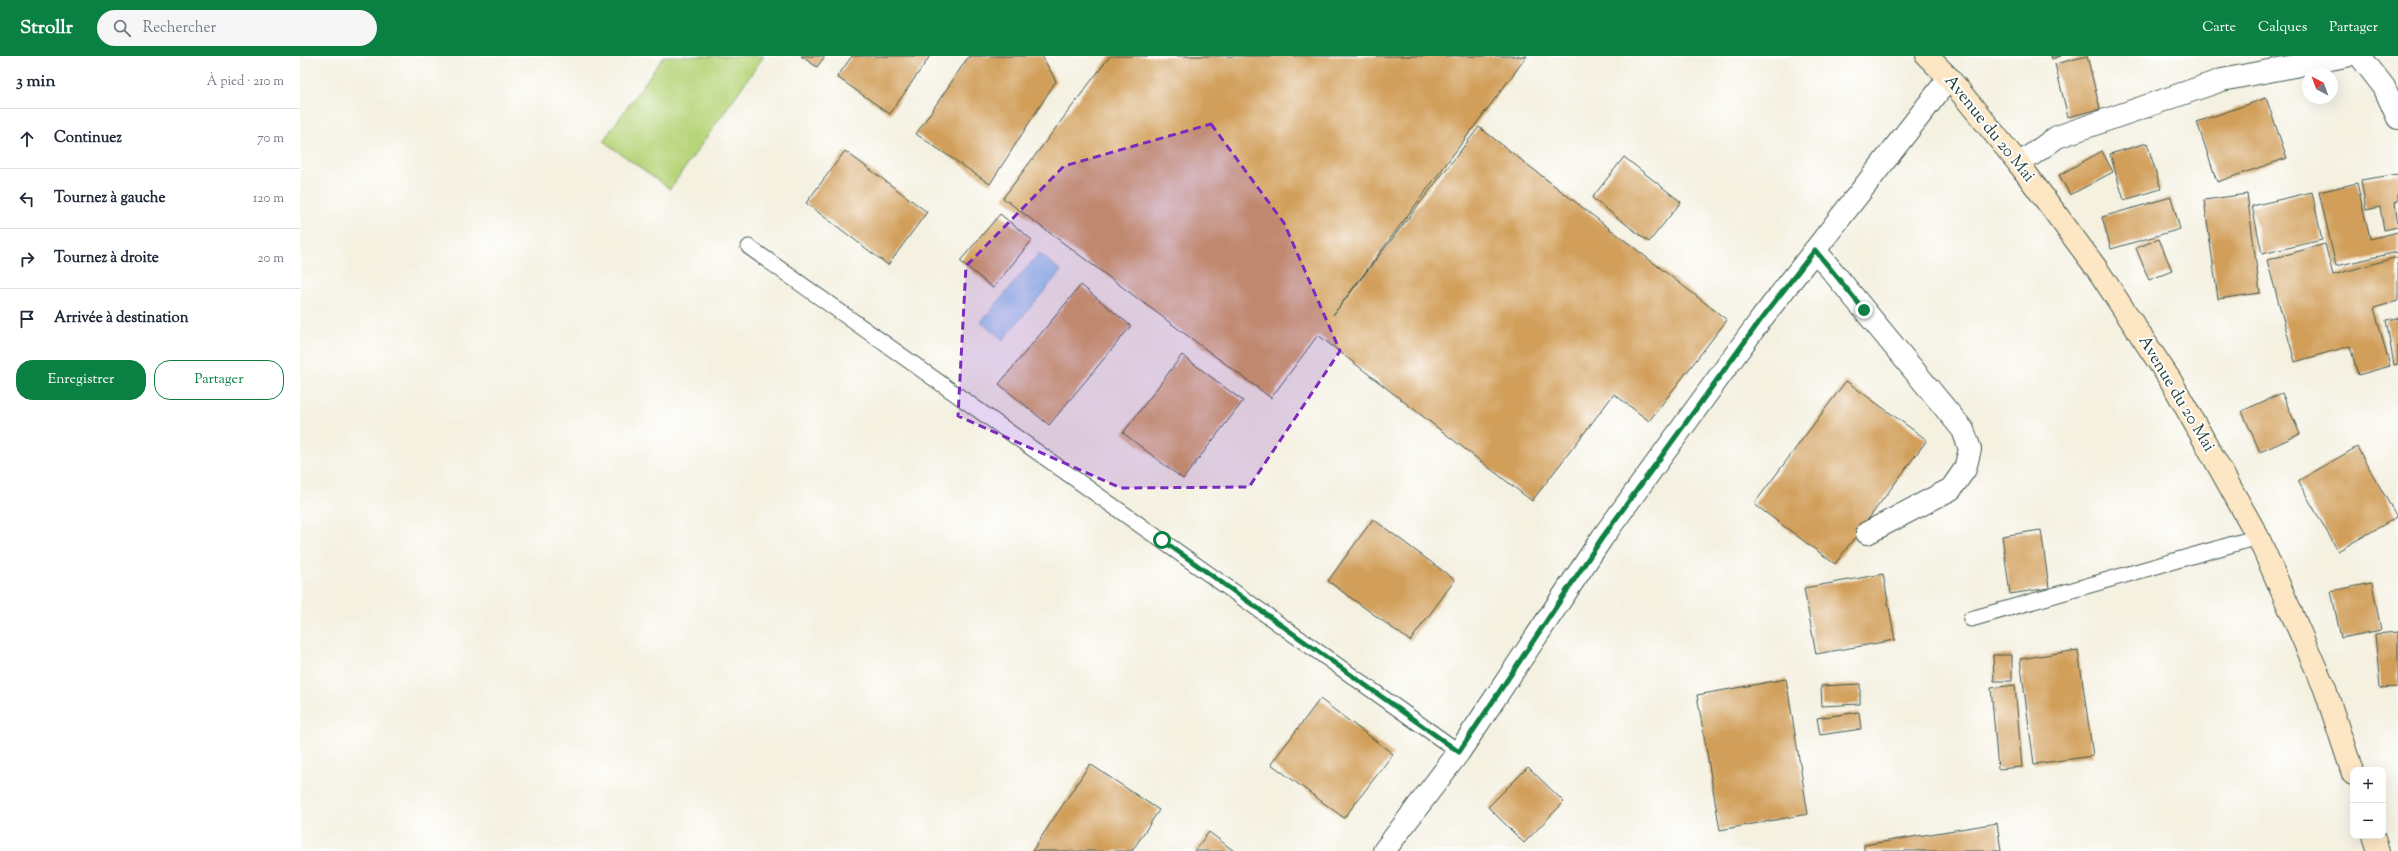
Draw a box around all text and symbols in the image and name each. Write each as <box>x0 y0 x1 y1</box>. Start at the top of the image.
search box <box>97 10 377 46</box>
text: Strollr <box>20 15 73 42</box>
icon: search <box>111 17 133 39</box>
text: Rechercher <box>143 18 216 39</box>
text: Carte <box>2202 18 2236 38</box>
text: Calques <box>2258 18 2307 38</box>
text: Partager <box>2329 18 2378 38</box>
north arrow <box>2302 68 2338 104</box>
text: 3 min <box>16 70 55 94</box>
street label: Avenue du 20 Mai <box>1938 70 2040 188</box>
text: À pied · 210 m <box>207 73 284 91</box>
icon: ahead <box>16 128 38 150</box>
text: Continuez <box>54 128 122 149</box>
text: 70 m <box>257 130 284 148</box>
icon: left <box>16 188 38 210</box>
text: Tournez à gauche <box>54 188 165 209</box>
text: 120 m <box>253 190 284 208</box>
icon: right <box>16 248 38 270</box>
text: Tournez à droite <box>54 248 159 269</box>
text: 20 m <box>258 250 284 268</box>
route end <box>1855 301 1873 319</box>
icon: arrive <box>16 308 38 330</box>
text: Arrivée à destination <box>54 308 189 329</box>
street label: Avenue du 20 Mai <box>2132 331 2220 457</box>
button: Enregistrer <box>16 360 146 400</box>
button: Partager <box>154 360 284 400</box>
route start <box>1153 531 1171 549</box>
map controls <box>2350 767 2386 839</box>
button: + <box>2350 767 2386 803</box>
button: − <box>2350 803 2386 839</box>

